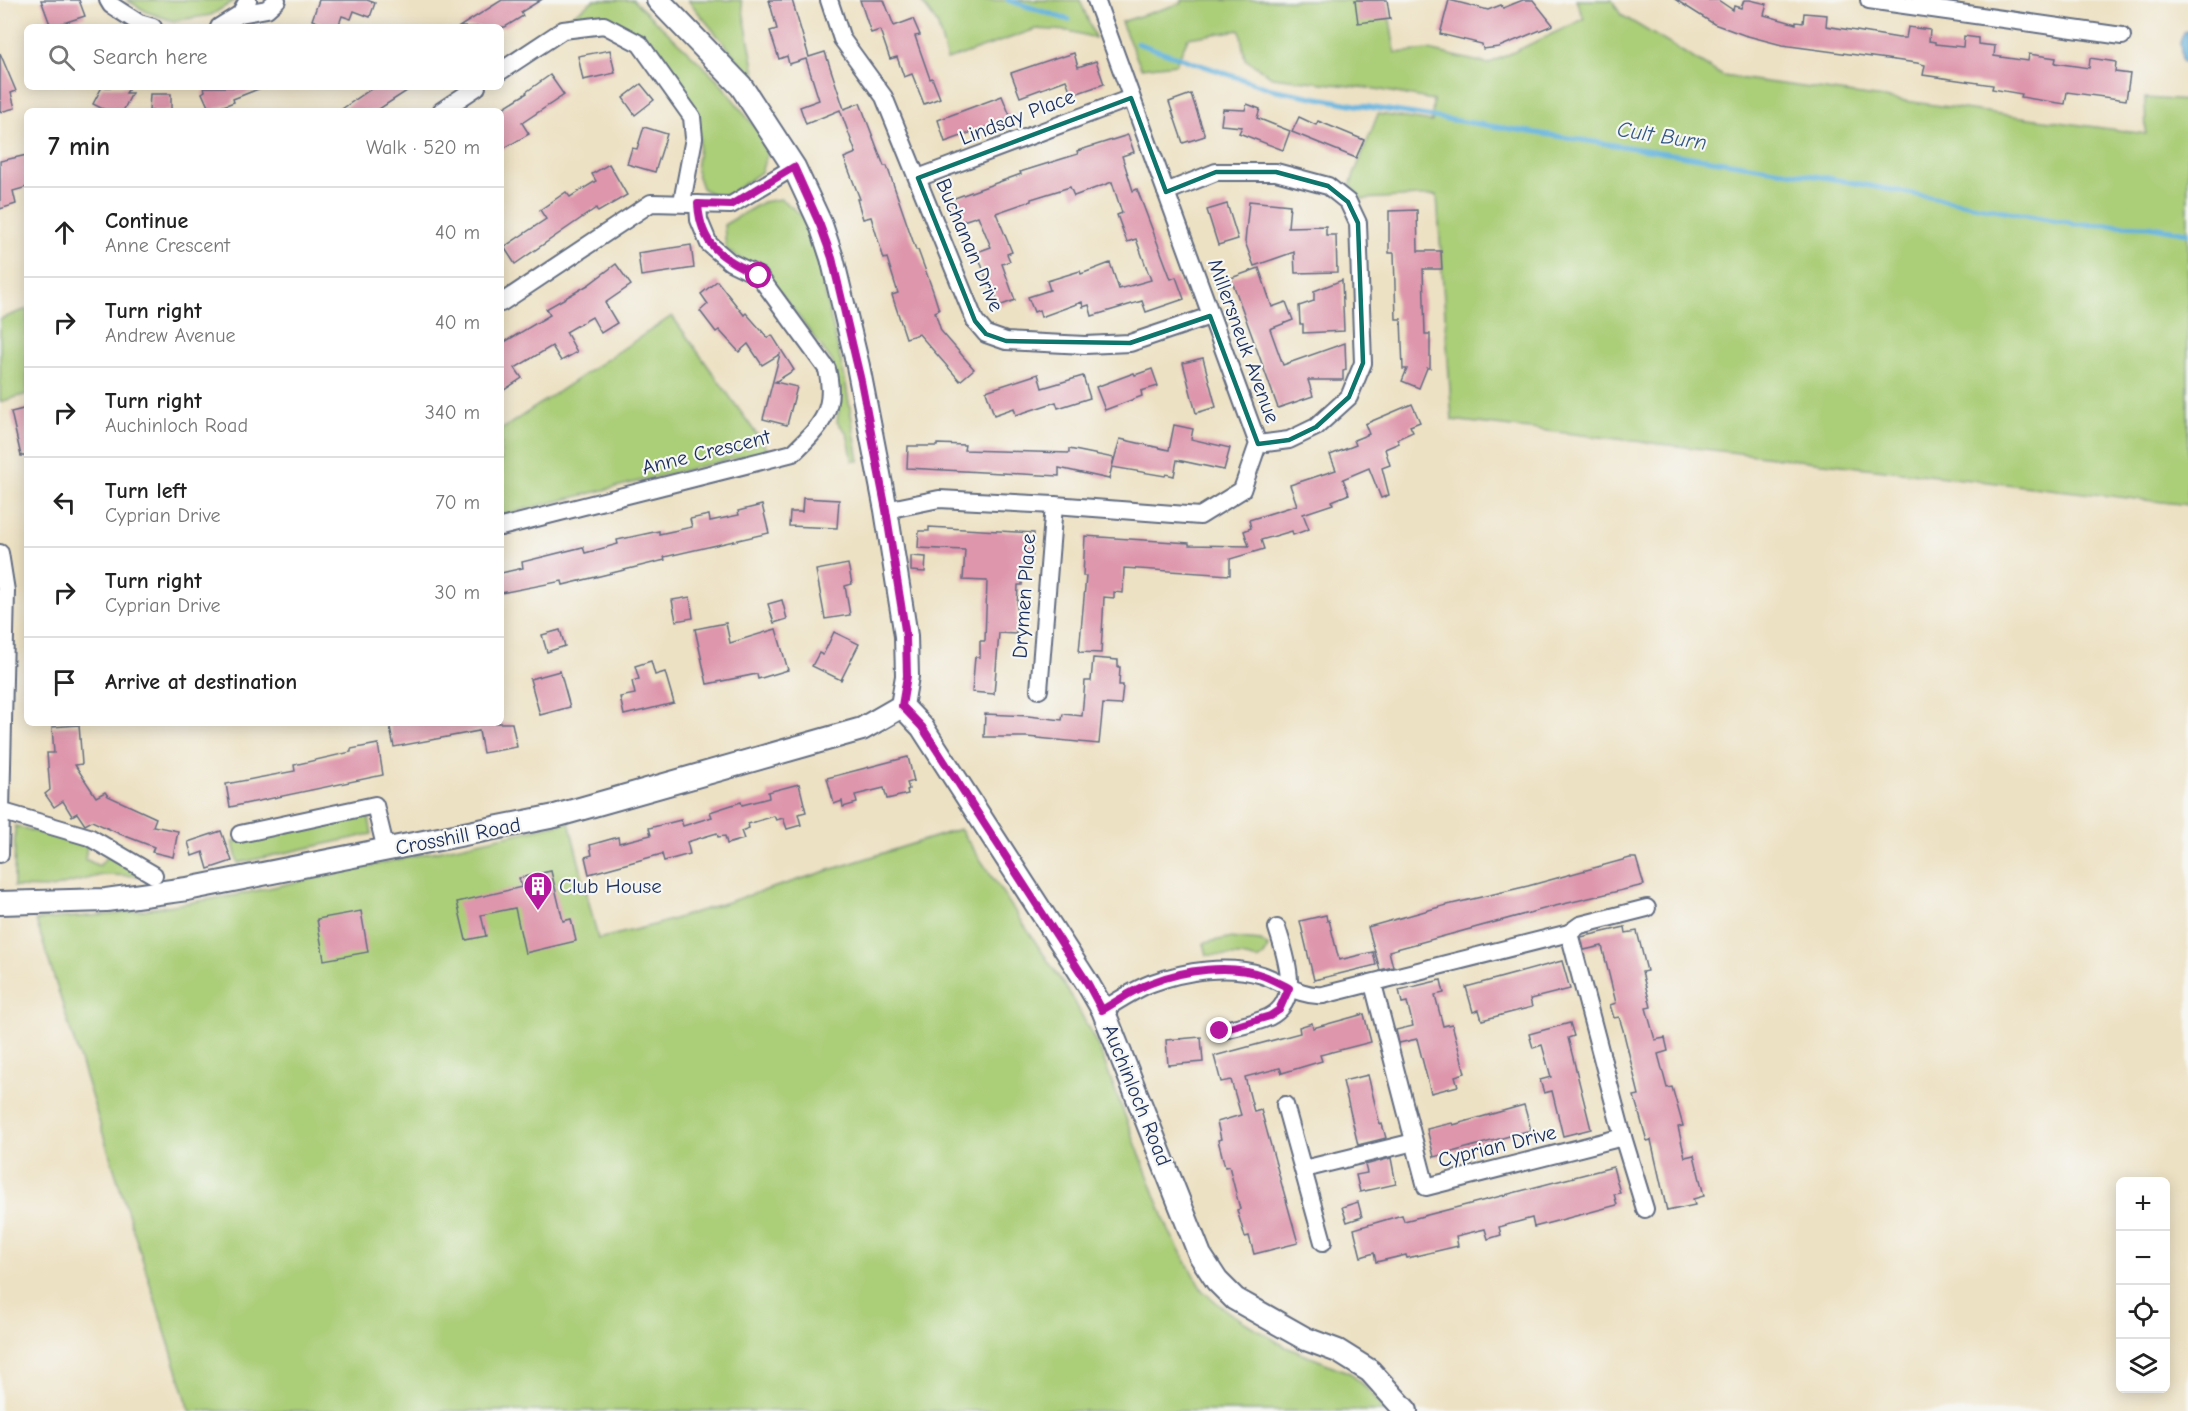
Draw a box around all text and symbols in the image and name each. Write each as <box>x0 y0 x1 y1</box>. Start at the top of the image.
search box <box>24 24 504 90</box>
icon: search <box>45 41 78 74</box>
text: Search here <box>93 44 208 70</box>
street label: Lindsay Place <box>956 84 1078 150</box>
water label: Cult Burn <box>1615 116 1709 156</box>
text: 7 min <box>48 132 110 162</box>
text: Walk · 520 m <box>366 136 480 159</box>
street label: Buchanan Drive <box>931 175 1009 315</box>
text: Continue <box>105 208 188 234</box>
icon: ahead <box>48 216 81 249</box>
text: 40 m <box>435 221 480 244</box>
text: Anne Crescent <box>105 234 230 257</box>
street label: Millersneuk Avenue <box>1203 256 1285 426</box>
route start <box>745 262 771 288</box>
text: Turn right <box>105 298 202 324</box>
icon: right <box>48 306 81 339</box>
text: 40 m <box>435 311 480 334</box>
text: Andrew Avenue <box>105 324 235 347</box>
text: Turn right <box>105 388 202 414</box>
icon: right <box>48 396 81 429</box>
text: 340 m <box>425 401 480 424</box>
text: Auchinloch Road <box>105 414 248 437</box>
street label: Anne Crescent <box>639 424 774 480</box>
text: Turn left <box>105 478 187 504</box>
icon: left <box>48 486 81 519</box>
text: 70 m <box>435 491 480 514</box>
text: Cyprian Drive <box>105 504 220 527</box>
street label: Drymen Place <box>1008 533 1040 659</box>
text: Turn right <box>105 568 202 594</box>
icon: right <box>48 576 81 609</box>
text: 30 m <box>434 581 480 604</box>
text: Cyprian Drive <box>105 594 220 617</box>
icon: arrive <box>48 666 81 699</box>
text: Arrive at destination <box>105 669 297 695</box>
street label: Crosshill Road <box>393 812 523 860</box>
building icon: Club House <box>522 870 554 912</box>
place label: Club House <box>559 874 662 898</box>
route end <box>1206 1017 1232 1043</box>
street label: Auchinloch Road <box>1098 1021 1176 1169</box>
street label: Cyprian Drive <box>1435 1120 1559 1172</box>
map controls <box>2116 1177 2170 1393</box>
button: + <box>2116 1177 2170 1231</box>
button: − <box>2116 1231 2170 1285</box>
button: locate <box>2116 1285 2170 1339</box>
button: layers <box>2116 1339 2170 1393</box>

